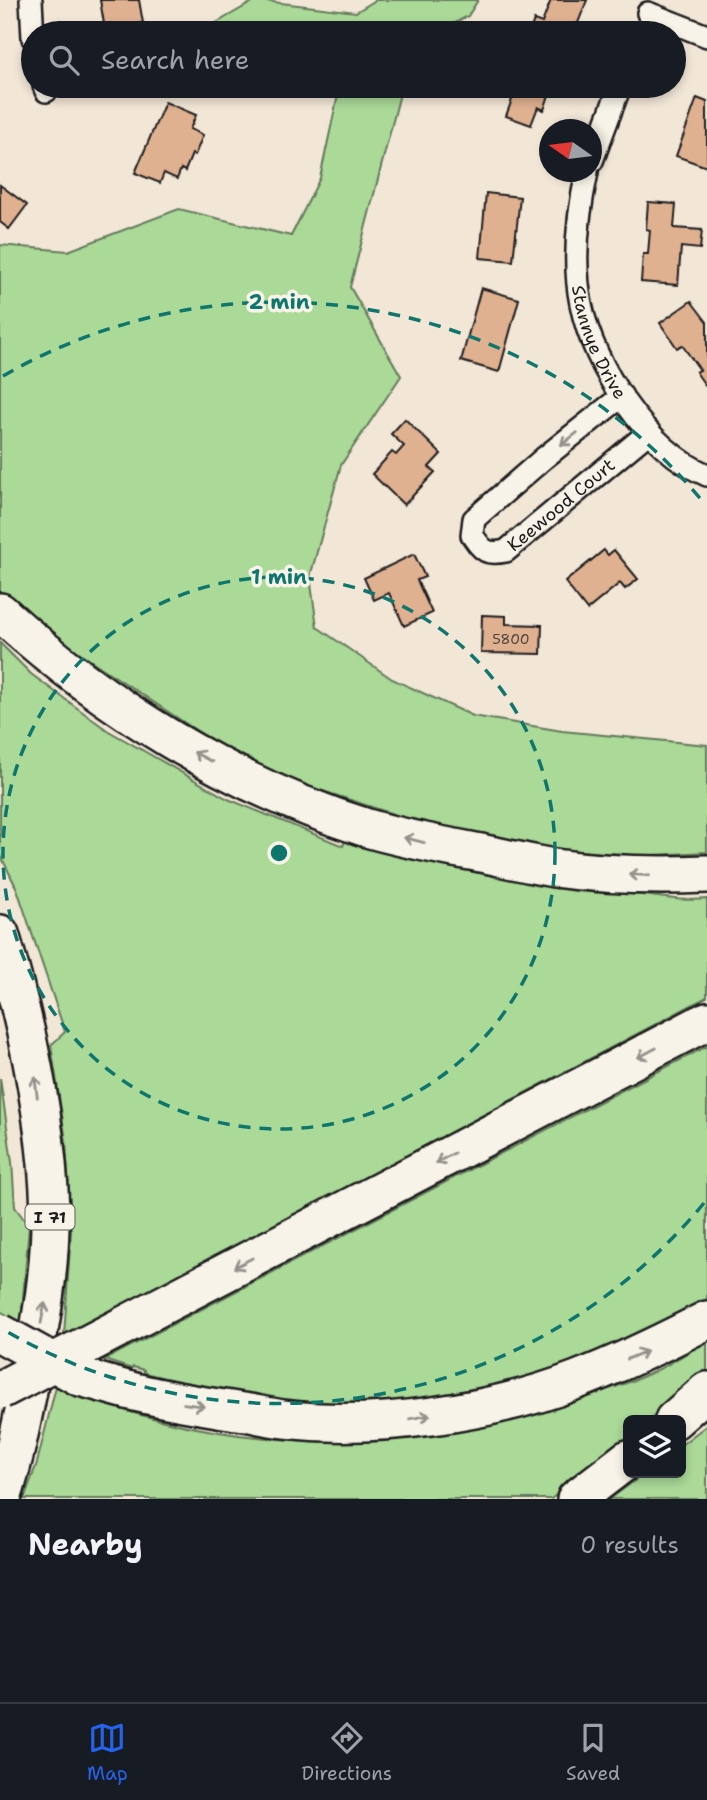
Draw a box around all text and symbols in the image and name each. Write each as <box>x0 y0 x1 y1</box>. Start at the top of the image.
search box <box>21 21 686 98</box>
icon: search <box>45 41 83 79</box>
text: Search here <box>101 42 250 77</box>
north arrow <box>539 119 602 182</box>
street label: Stannye Drive <box>566 284 632 404</box>
text: 2 min <box>248 288 310 316</box>
one-way arrow <box>560 431 578 446</box>
street label: Keewood Court <box>502 453 620 557</box>
text: 1 min <box>251 563 307 591</box>
house number: 5800 <box>492 630 530 648</box>
one-way arrow <box>194 750 214 764</box>
one-way arrow <box>404 833 426 846</box>
centre of rings <box>267 841 291 865</box>
one-way arrow <box>628 868 651 881</box>
one-way arrow <box>637 1046 657 1060</box>
one-way arrow <box>30 1076 43 1098</box>
one-way arrow <box>435 1152 456 1165</box>
road number: I 71 <box>26 1204 74 1230</box>
one-way arrow <box>233 1257 254 1271</box>
one-way arrow <box>37 1302 50 1325</box>
one-way arrow <box>626 1348 648 1361</box>
one-way arrow <box>182 1398 204 1411</box>
one-way arrow <box>408 1410 431 1423</box>
map controls <box>623 1415 686 1478</box>
button: layers <box>623 1415 686 1478</box>
text: Nearby <box>28 1524 143 1565</box>
text: 0 results <box>580 1530 679 1560</box>
tab: Map <box>87 1719 128 1786</box>
tab: Directions <box>302 1719 392 1786</box>
tab: Saved <box>566 1719 620 1786</box>

